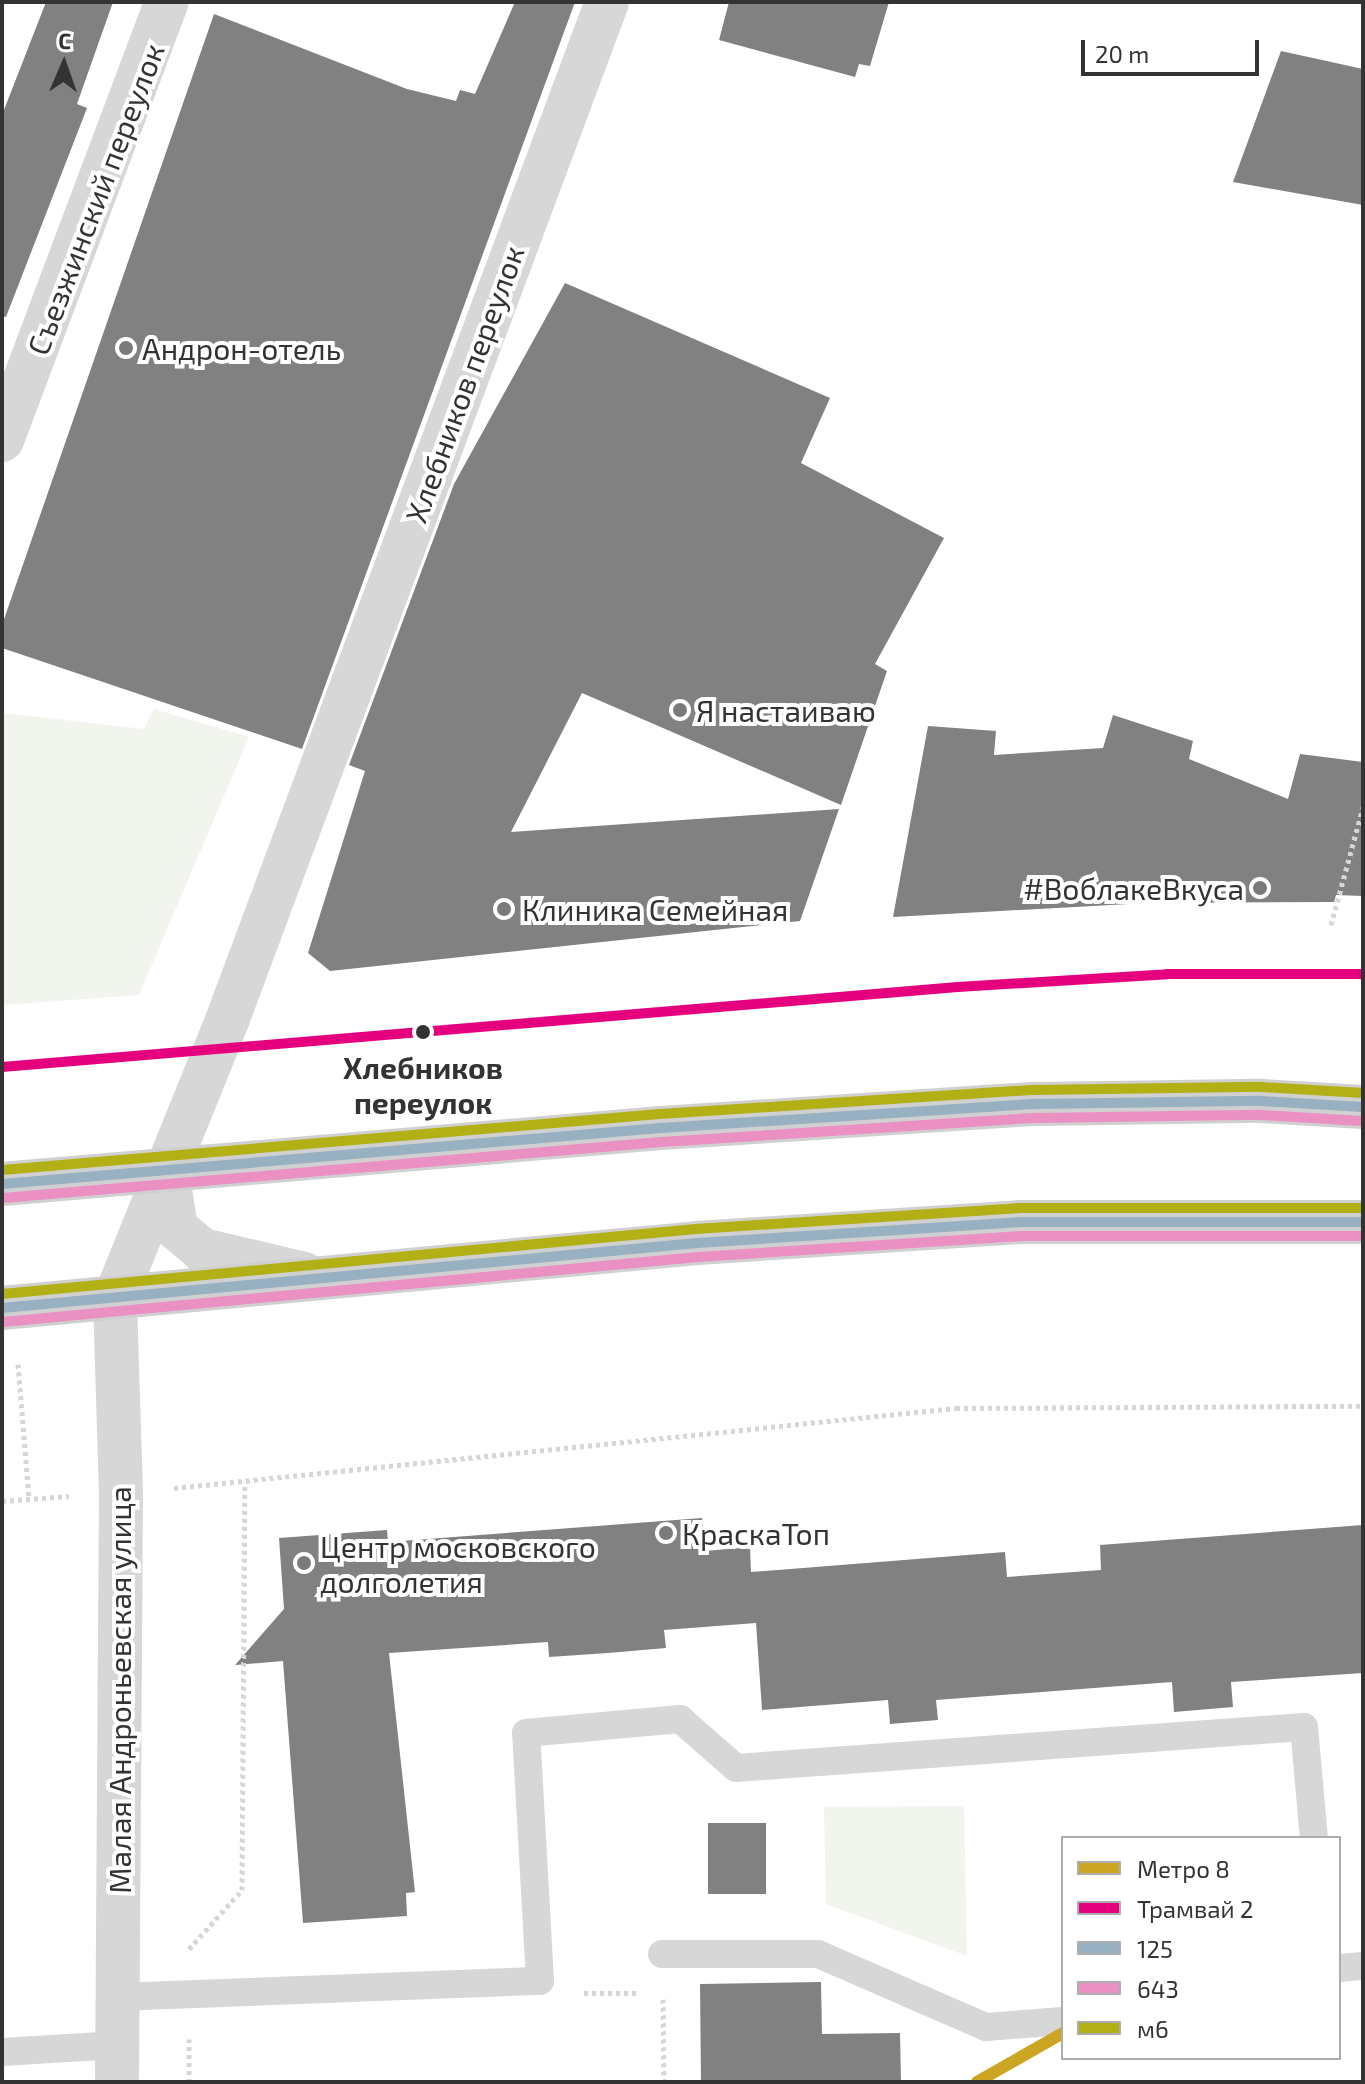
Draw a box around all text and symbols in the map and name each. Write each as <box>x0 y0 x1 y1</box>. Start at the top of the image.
north arrow <box>24 24 104 104</box>
scale bar <box>1085 24 1263 74</box>
street label: Съезжинский переулок <box>19 38 171 360</box>
text: 20 m <box>1095 39 1149 68</box>
street label: Хлебников переулок <box>397 241 531 527</box>
place label: Андрон-отель <box>142 330 341 366</box>
marker: Андрон-отель <box>117 339 135 357</box>
place label: Я настаиваю <box>696 692 876 728</box>
marker: Я настаиваю <box>671 701 689 719</box>
place label: #ВоблакеВкуса <box>1023 870 1244 906</box>
marker: #ВоблакеВкуса <box>1251 879 1269 897</box>
place label: Клиника Семейная <box>522 891 788 927</box>
marker: Клиника Семейная <box>493 898 515 920</box>
marker: Хлебников переулок <box>410 1019 436 1045</box>
place label: Хлебников переулок <box>343 1049 503 1120</box>
street label: Малая Андроньевская улица <box>101 1486 137 1894</box>
place label: КраскаТоп <box>682 1515 830 1551</box>
marker: КраскаТоп <box>657 1524 675 1542</box>
place label: Центр московского долголетия <box>320 1528 596 1598</box>
marker: Центр московского долголетия <box>295 1554 313 1572</box>
legend <box>1061 1836 1341 2060</box>
text: Метро 8 <box>1137 1854 1230 1883</box>
text: Трамвай 2 <box>1137 1894 1254 1923</box>
text: 125 <box>1137 1934 1173 1963</box>
text: 643 <box>1137 1974 1179 2003</box>
text: м6 <box>1137 2014 1169 2043</box>

